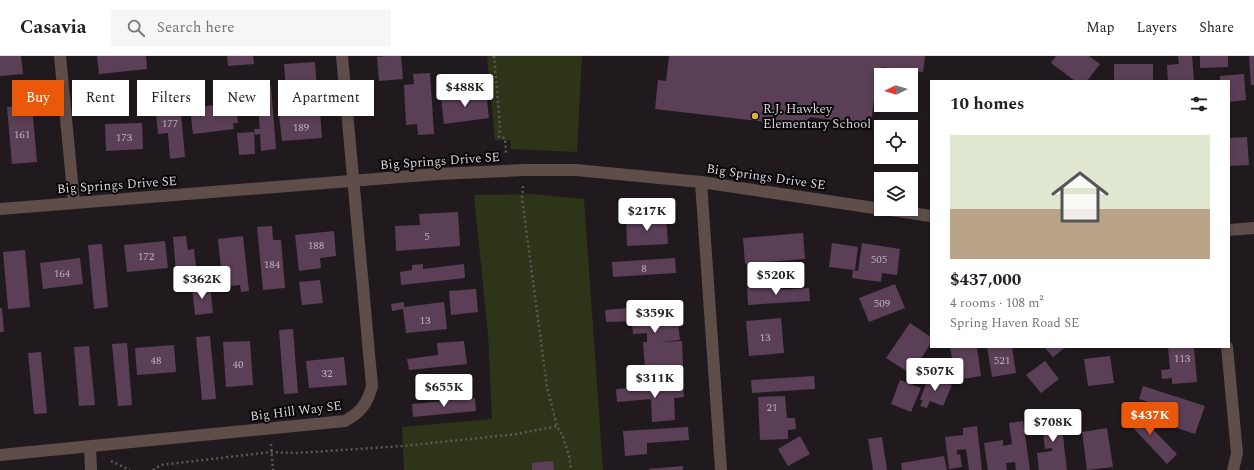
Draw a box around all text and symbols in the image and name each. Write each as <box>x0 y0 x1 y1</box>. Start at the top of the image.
search box <box>111 10 391 46</box>
text: Casavia <box>20 13 87 42</box>
text: Search here <box>157 16 234 39</box>
icon: search <box>125 17 147 39</box>
text: Map <box>1086 17 1115 38</box>
text: Layers <box>1137 17 1177 38</box>
text: Share <box>1199 17 1234 38</box>
north arrow <box>874 68 918 112</box>
map controls <box>874 68 918 216</box>
pin: $488K <box>437 74 493 108</box>
text: $488K <box>445 77 485 97</box>
chip: Buy <box>12 80 64 116</box>
chip: Rent <box>72 80 129 116</box>
chip: Filters <box>137 80 205 116</box>
chip: New <box>213 80 270 116</box>
chip: Apartment <box>278 80 374 116</box>
text: 10 homes <box>950 91 1024 117</box>
icon: filters <box>1188 93 1210 115</box>
place label: R.J. Hawkey Elementary School <box>763 99 871 134</box>
marker: R.J. Hawkey Elementary School <box>750 111 760 121</box>
house number: 177 <box>162 115 179 132</box>
house number: 189 <box>293 119 310 136</box>
button: locate <box>874 120 918 164</box>
house number: 161 <box>14 126 30 143</box>
house number: 173 <box>116 129 133 146</box>
street label: Big Springs Drive SE <box>379 147 501 175</box>
street label: Big Springs Drive SE <box>705 159 827 195</box>
icon: home <box>1044 161 1116 233</box>
street label: Big Springs Drive SE <box>56 171 178 199</box>
button: layers <box>874 172 918 216</box>
pin: $217K <box>619 198 675 232</box>
text: $217K <box>627 201 667 221</box>
house number: 5 <box>424 228 430 245</box>
house number: 188 <box>308 237 325 254</box>
house number: 172 <box>138 248 155 265</box>
house number: 505 <box>871 251 887 268</box>
house number: 184 <box>264 256 281 273</box>
house number: 8 <box>641 260 647 277</box>
pin: $520K <box>748 262 804 296</box>
house number: 164 <box>54 265 71 282</box>
text: $520K <box>756 265 796 285</box>
pin: $362K <box>174 266 230 300</box>
text: $437,000 <box>950 267 1021 293</box>
text: $362K <box>182 269 222 289</box>
text: 4 rooms · 108 m² <box>950 293 1044 313</box>
house number: 509 <box>874 295 891 312</box>
pin: $359K <box>627 300 683 334</box>
text: $359K <box>635 303 675 323</box>
house number: 13 <box>420 312 431 329</box>
text: Spring Haven Road SE <box>950 313 1080 333</box>
house number: 13 <box>760 329 771 346</box>
house number: 113 <box>1174 350 1191 367</box>
house number: 48 <box>151 352 162 369</box>
house number: 521 <box>994 352 1010 369</box>
house number: 40 <box>233 356 244 373</box>
pin: $507K <box>907 358 963 392</box>
text: $507K <box>915 361 955 381</box>
house number: 32 <box>322 365 333 382</box>
pin: $311K <box>627 365 683 399</box>
text: $311K <box>635 368 675 388</box>
pin: $655K <box>416 374 472 408</box>
text: $655K <box>424 377 464 397</box>
street label: Big Hill Way SE <box>249 395 343 427</box>
house number: 21 <box>767 399 778 416</box>
pin: $437K <box>1122 402 1178 436</box>
text: $437K <box>1130 405 1170 425</box>
pin: $708K <box>1025 409 1081 443</box>
text: $708K <box>1033 412 1073 432</box>

